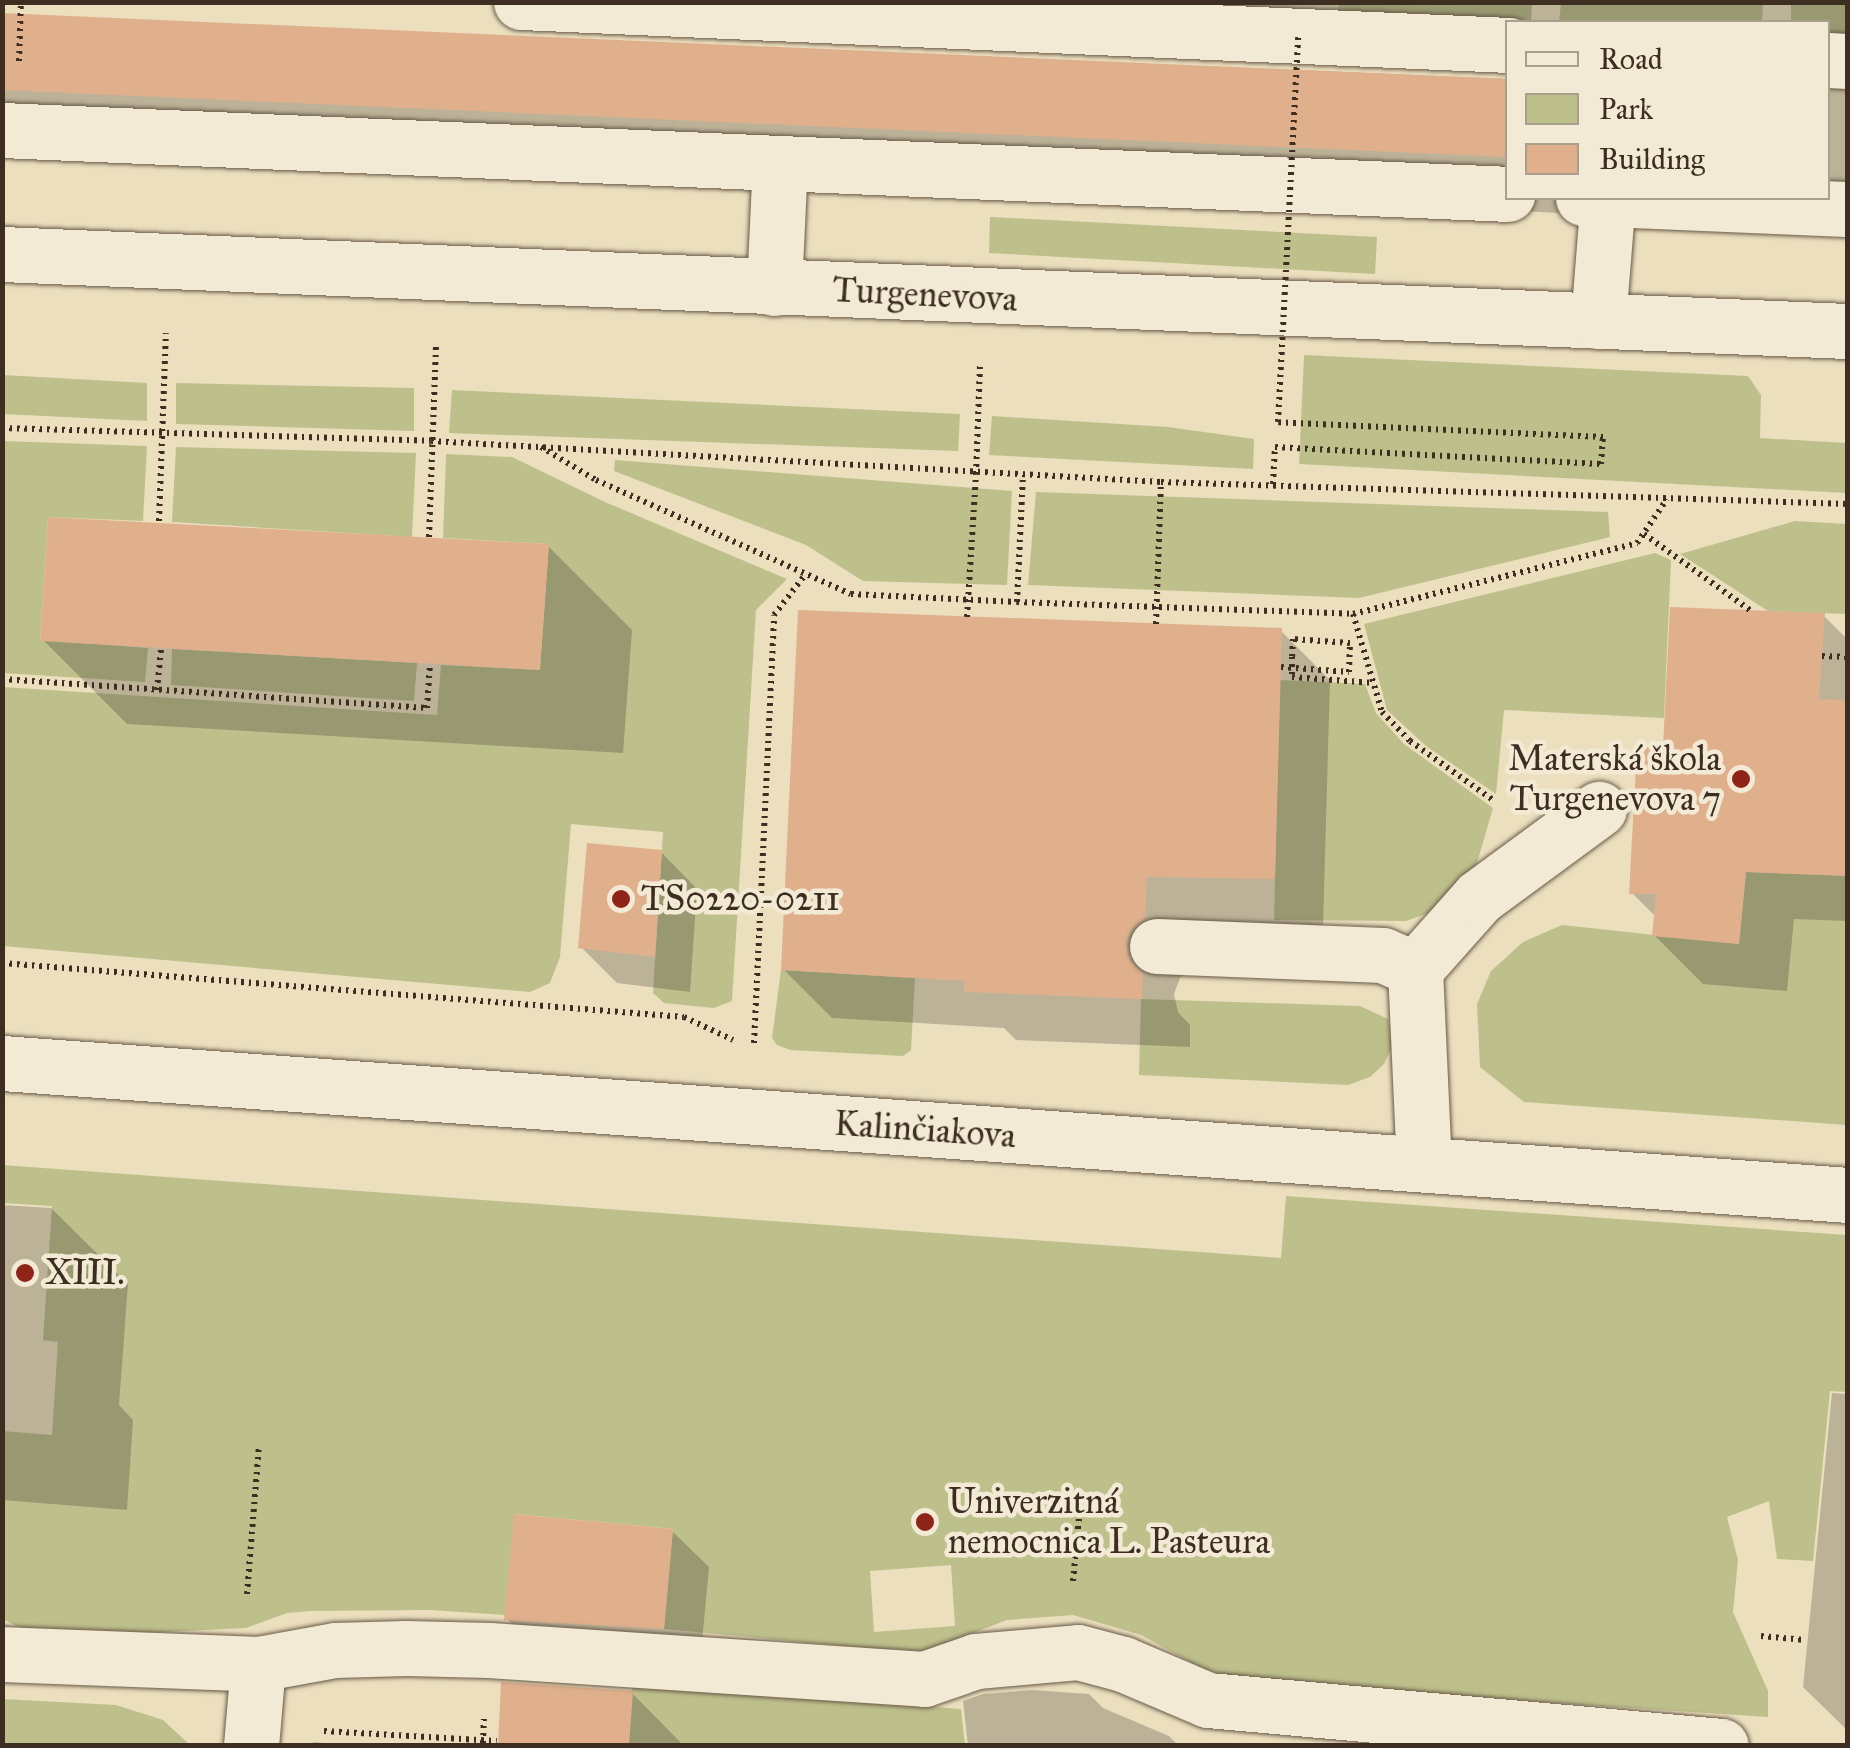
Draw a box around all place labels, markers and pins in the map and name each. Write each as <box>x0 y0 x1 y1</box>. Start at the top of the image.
place label: Materská škola Turgenevova 7 <box>1508 738 1721 820</box>
marker: Materská škola Turgenevova 7 <box>1730 768 1752 790</box>
place label: TS0220-0211 <box>641 878 840 920</box>
marker: TS0220-0211 <box>610 888 632 910</box>
place label: XIII. <box>45 1252 124 1294</box>
marker: XIII. <box>14 1262 36 1284</box>
place label: Univerzitná nemocnica L. Pasteura <box>948 1481 1270 1563</box>
marker: Univerzitná nemocnica L. Pasteura <box>912 1509 938 1535</box>

